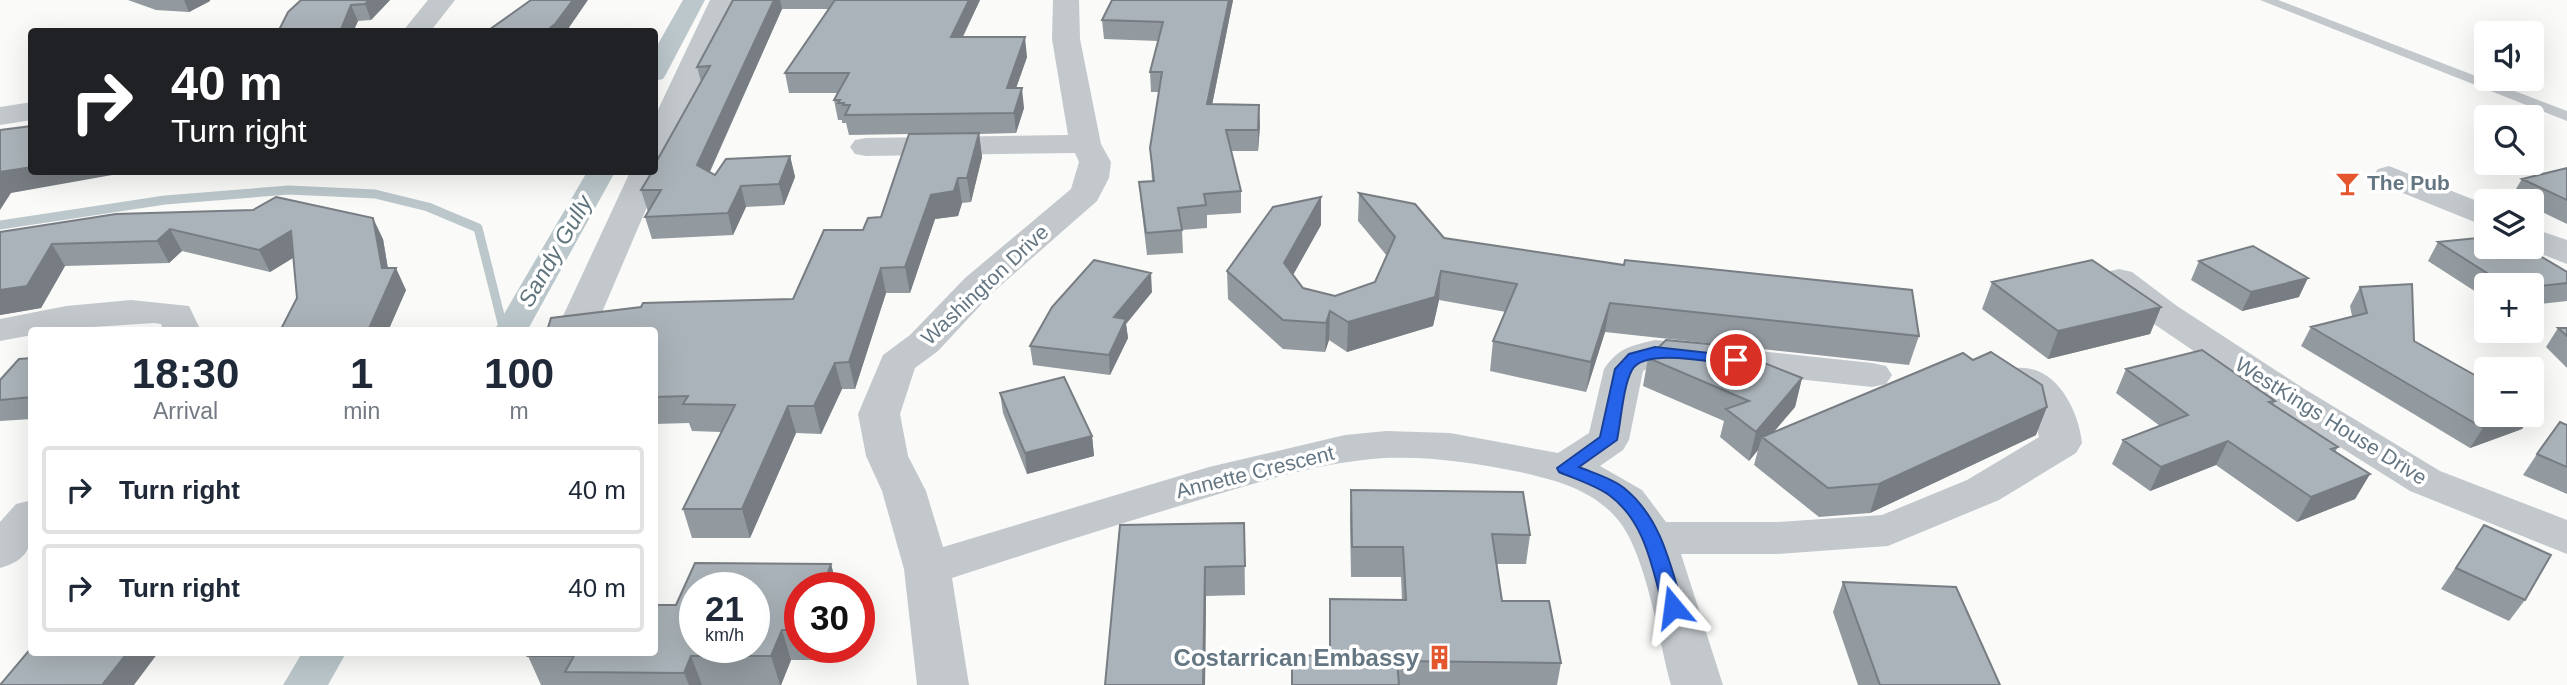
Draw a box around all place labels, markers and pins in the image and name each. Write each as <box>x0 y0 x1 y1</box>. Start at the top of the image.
bar icon: The Pub <box>2333 169 2361 197</box>
place label: The Pub <box>2367 171 2450 194</box>
pin <box>1706 330 1766 390</box>
place label: Costarrican Embassy <box>1174 644 1420 671</box>
building icon: Costarrican Embassy <box>1425 644 1453 672</box>

